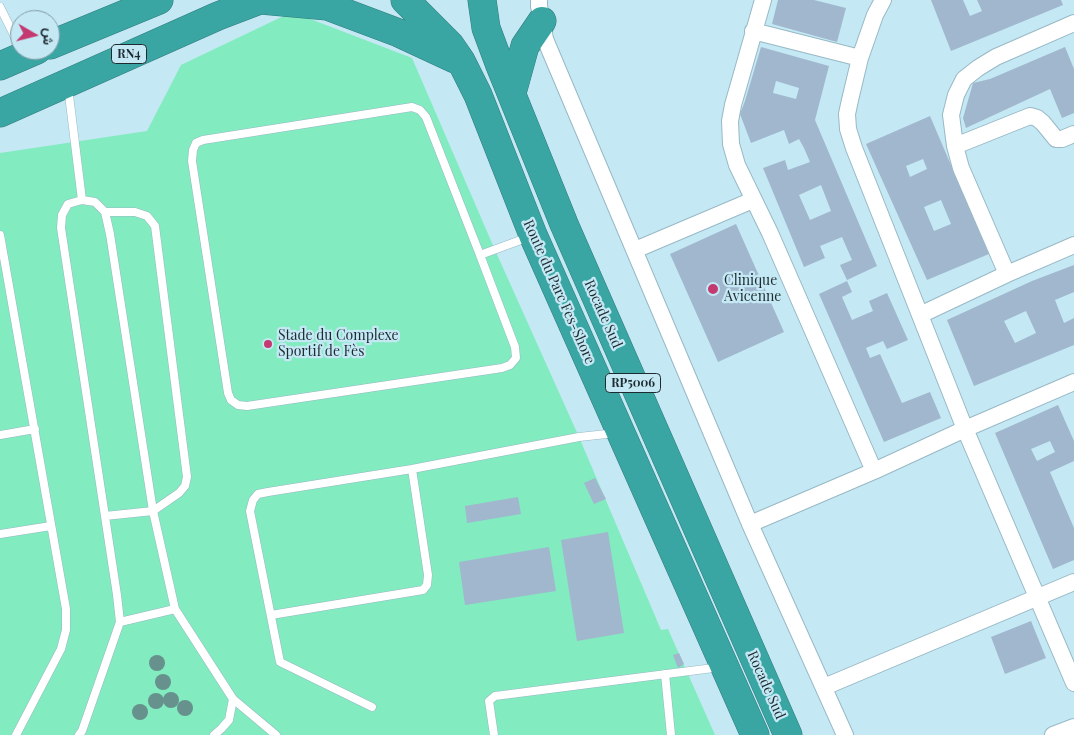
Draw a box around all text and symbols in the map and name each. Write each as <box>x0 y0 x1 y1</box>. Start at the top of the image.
north arrow <box>10 10 60 60</box>
text: ش <box>39 27 60 47</box>
road number: RN4 <box>112 44 146 64</box>
street label: Route du Parc Fes-Shore <box>520 217 598 367</box>
place label: Clinique Avicenne <box>724 273 781 306</box>
street label: Rocade Sud <box>580 277 626 351</box>
marker: Clinique Avicenne <box>706 282 720 296</box>
place label: Stade du Complexe Sportif de Fès <box>278 328 399 361</box>
marker: Stade du Complexe Sportif de Fès <box>262 338 274 350</box>
road number: RP5006 <box>606 373 660 392</box>
street label: Rocade Sud <box>743 648 789 722</box>

